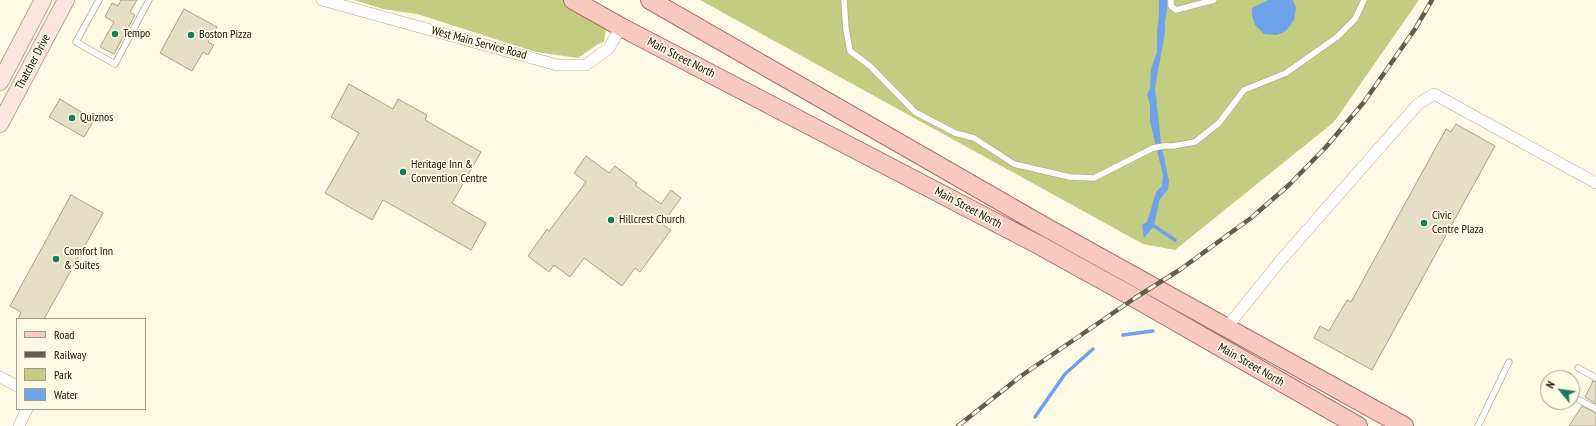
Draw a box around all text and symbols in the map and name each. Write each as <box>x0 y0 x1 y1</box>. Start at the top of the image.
street label: West Main Service Road <box>430 23 528 63</box>
place label: Tempo <box>123 27 150 41</box>
place label: Boston Pizza <box>199 28 252 42</box>
marker: Tempo <box>110 29 120 39</box>
marker: Boston Pizza <box>186 30 196 40</box>
street label: Thatcher Drive <box>12 32 54 92</box>
street label: Main Street North <box>645 35 717 81</box>
place label: Quiznos <box>80 111 113 125</box>
marker: Quiznos <box>67 113 77 123</box>
place label: Heritage Inn & Convention Centre <box>411 158 487 186</box>
marker: Heritage Inn & Convention Centre <box>398 167 408 177</box>
street label: Main Street North <box>932 184 1004 232</box>
place label: Civic Centre Plaza <box>1432 209 1484 237</box>
place label: Hillcrest Church <box>619 213 685 227</box>
marker: Hillcrest Church <box>606 215 616 225</box>
marker: Civic Centre Plaza <box>1419 218 1429 228</box>
place label: Comfort Inn & Suites <box>64 245 113 273</box>
marker: Comfort Inn & Suites <box>51 254 61 264</box>
legend <box>16 318 146 410</box>
text: Road <box>54 327 74 342</box>
street label: Main Street North <box>1215 340 1287 390</box>
text: Railway <box>54 347 86 362</box>
text: Park <box>54 367 72 382</box>
north arrow <box>1540 370 1580 410</box>
text: N <box>1543 379 1558 391</box>
text: Water <box>54 387 78 402</box>

